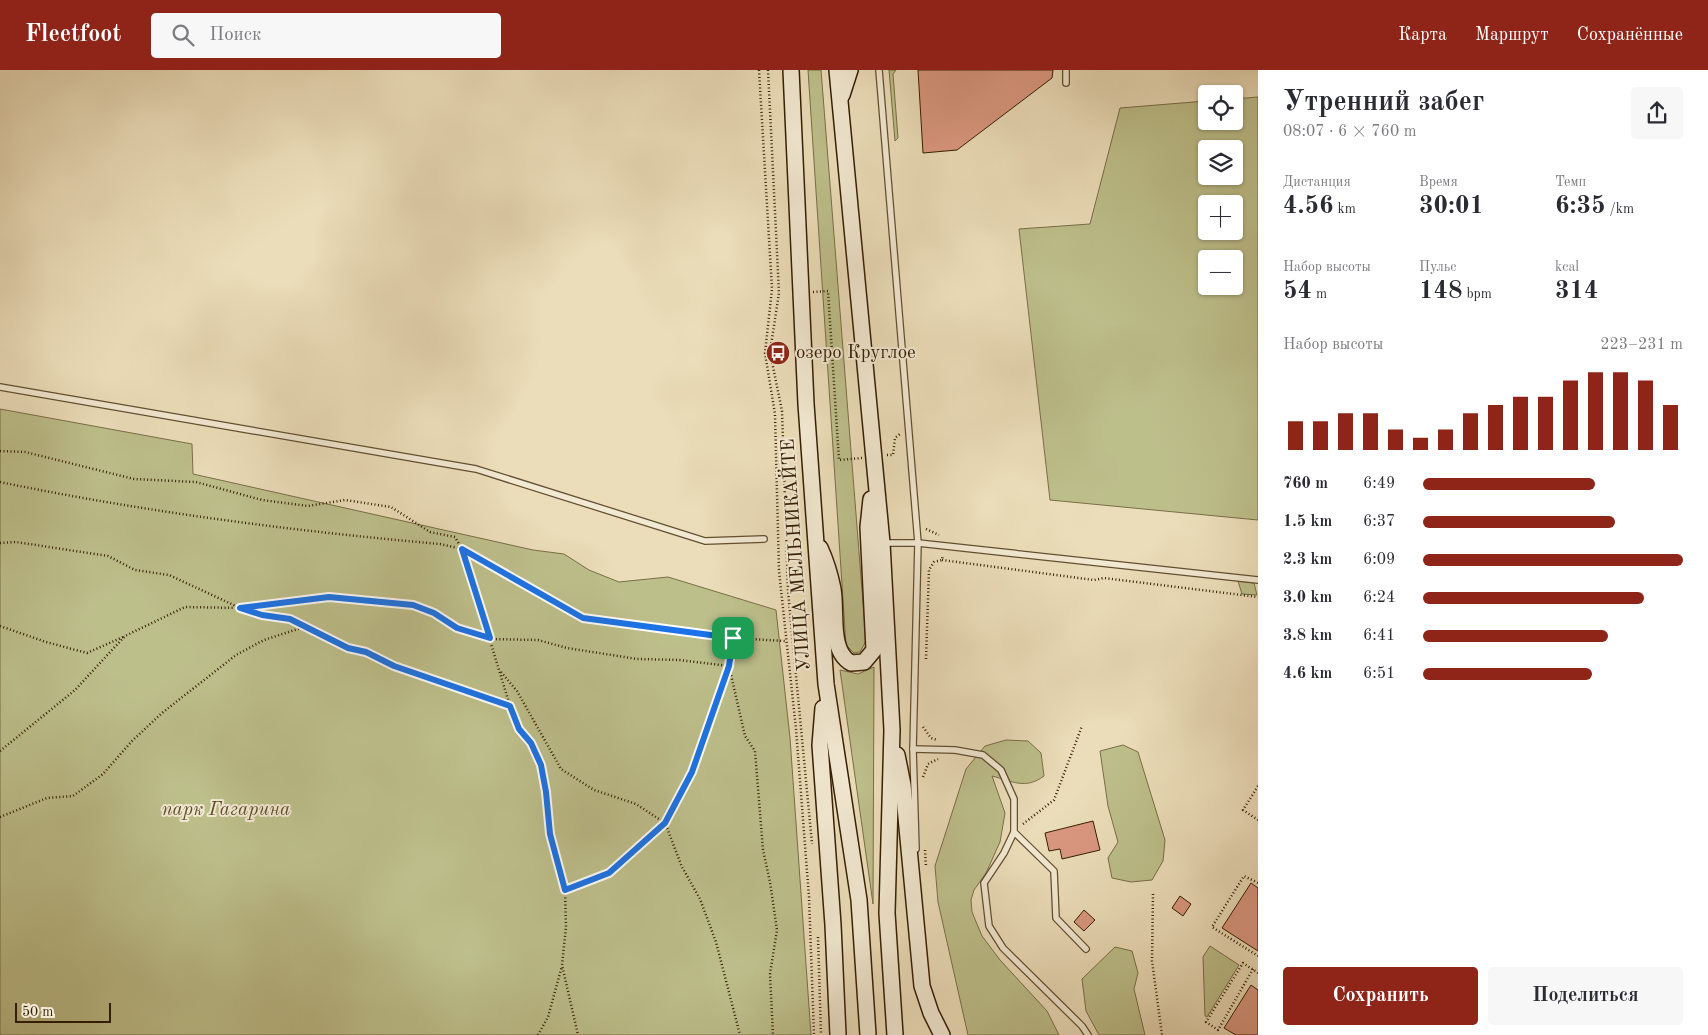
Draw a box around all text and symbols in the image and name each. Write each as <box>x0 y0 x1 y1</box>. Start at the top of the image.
search box <box>151 13 501 58</box>
icon: search <box>169 21 197 49</box>
text: Fleetfoot <box>25 23 121 47</box>
text: Поиск <box>209 26 262 45</box>
text: Карта <box>1398 26 1447 44</box>
text: Маршрут <box>1475 26 1549 44</box>
text: Сохранённые <box>1577 26 1683 44</box>
map controls <box>1198 85 1243 295</box>
button: locate <box>1198 85 1243 130</box>
button: share <box>1631 87 1683 139</box>
text: Утренний забег <box>1283 89 1484 117</box>
text: 08:07 · 6 × 760 m <box>1283 124 1416 140</box>
button: layers <box>1198 140 1243 185</box>
text: Дистанция <box>1283 175 1351 189</box>
text: Время <box>1419 175 1458 189</box>
text: Темп <box>1555 175 1586 189</box>
text: 4.56 <box>1283 194 1334 219</box>
text: 30:01 <box>1419 194 1484 219</box>
text: 6:35 <box>1555 194 1606 219</box>
button: + <box>1198 195 1243 240</box>
text: km <box>1334 202 1356 216</box>
text: /km <box>1606 202 1634 216</box>
button: − <box>1198 250 1243 295</box>
text: Набор высоты <box>1283 260 1371 274</box>
text: Пульс <box>1419 260 1456 274</box>
text: kcal <box>1555 260 1579 274</box>
text: 54 <box>1283 279 1312 304</box>
text: 148 <box>1419 279 1463 304</box>
text: 314 <box>1555 279 1599 304</box>
text: m <box>1312 287 1327 301</box>
text: bpm <box>1463 287 1492 301</box>
text: Набор высоты <box>1283 337 1383 353</box>
text: 223–231 m <box>1600 337 1683 353</box>
bus stop icon: озеро Круглое <box>765 340 791 366</box>
place label: озеро Круглое <box>796 344 916 363</box>
street label: УЛИЦА МЕЛЬНИКАЙТЕ <box>775 438 815 672</box>
text: 760 m <box>1283 476 1328 492</box>
text: 6:49 <box>1363 476 1395 492</box>
text: 1.5 km <box>1283 514 1332 530</box>
text: 6:37 <box>1363 514 1395 530</box>
text: 2.3 km <box>1283 552 1332 568</box>
text: 6:09 <box>1363 552 1395 568</box>
text: 3.0 km <box>1283 590 1332 606</box>
text: 6:24 <box>1363 590 1395 606</box>
pin <box>712 617 754 659</box>
icon: arrive <box>719 624 747 652</box>
text: 3.8 km <box>1283 628 1332 644</box>
text: 6:41 <box>1363 628 1395 644</box>
text: 4.6 km <box>1283 666 1332 682</box>
text: 6:51 <box>1363 666 1395 682</box>
park label: парк Гагарина <box>162 801 290 820</box>
button: Сохранить <box>1283 967 1478 1025</box>
button: Поделиться <box>1488 967 1683 1025</box>
scale bar <box>15 1000 111 1023</box>
text: 50 m <box>22 1005 53 1019</box>

